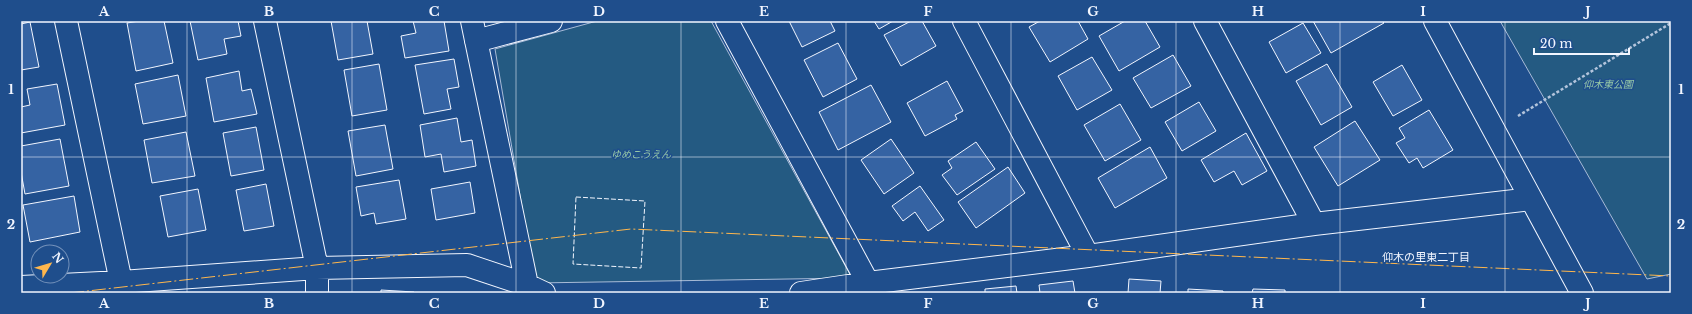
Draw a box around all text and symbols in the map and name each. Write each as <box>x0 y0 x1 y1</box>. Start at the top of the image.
text: A <box>98 3 110 20</box>
text: B <box>264 3 274 20</box>
text: C <box>429 3 440 20</box>
text: D <box>593 3 605 20</box>
text: E <box>759 3 769 20</box>
text: F <box>924 3 933 20</box>
text: G <box>1087 3 1099 20</box>
text: H <box>1252 3 1264 20</box>
text: I <box>1420 3 1426 20</box>
text: J <box>1582 3 1591 20</box>
scale bar <box>1534 30 1629 56</box>
text: 20 m <box>1540 36 1572 51</box>
park label: 仰木東公園 <box>1583 78 1635 91</box>
text: 1 <box>8 81 14 98</box>
text: 1 <box>1678 81 1684 98</box>
park label: ゆめこうえん <box>611 148 672 161</box>
text: 2 <box>7 216 15 233</box>
text: 2 <box>1677 216 1685 233</box>
north arrow <box>30 244 70 284</box>
text: N <box>49 249 67 267</box>
district label: 仰木の里東二丁目 <box>1382 250 1470 264</box>
text: A <box>98 295 110 312</box>
text: B <box>264 295 274 312</box>
text: C <box>429 295 440 312</box>
text: D <box>593 295 605 312</box>
text: E <box>759 295 769 312</box>
text: F <box>924 295 933 312</box>
text: G <box>1087 295 1099 312</box>
text: H <box>1252 295 1264 312</box>
text: I <box>1420 295 1426 312</box>
text: J <box>1582 295 1591 312</box>

